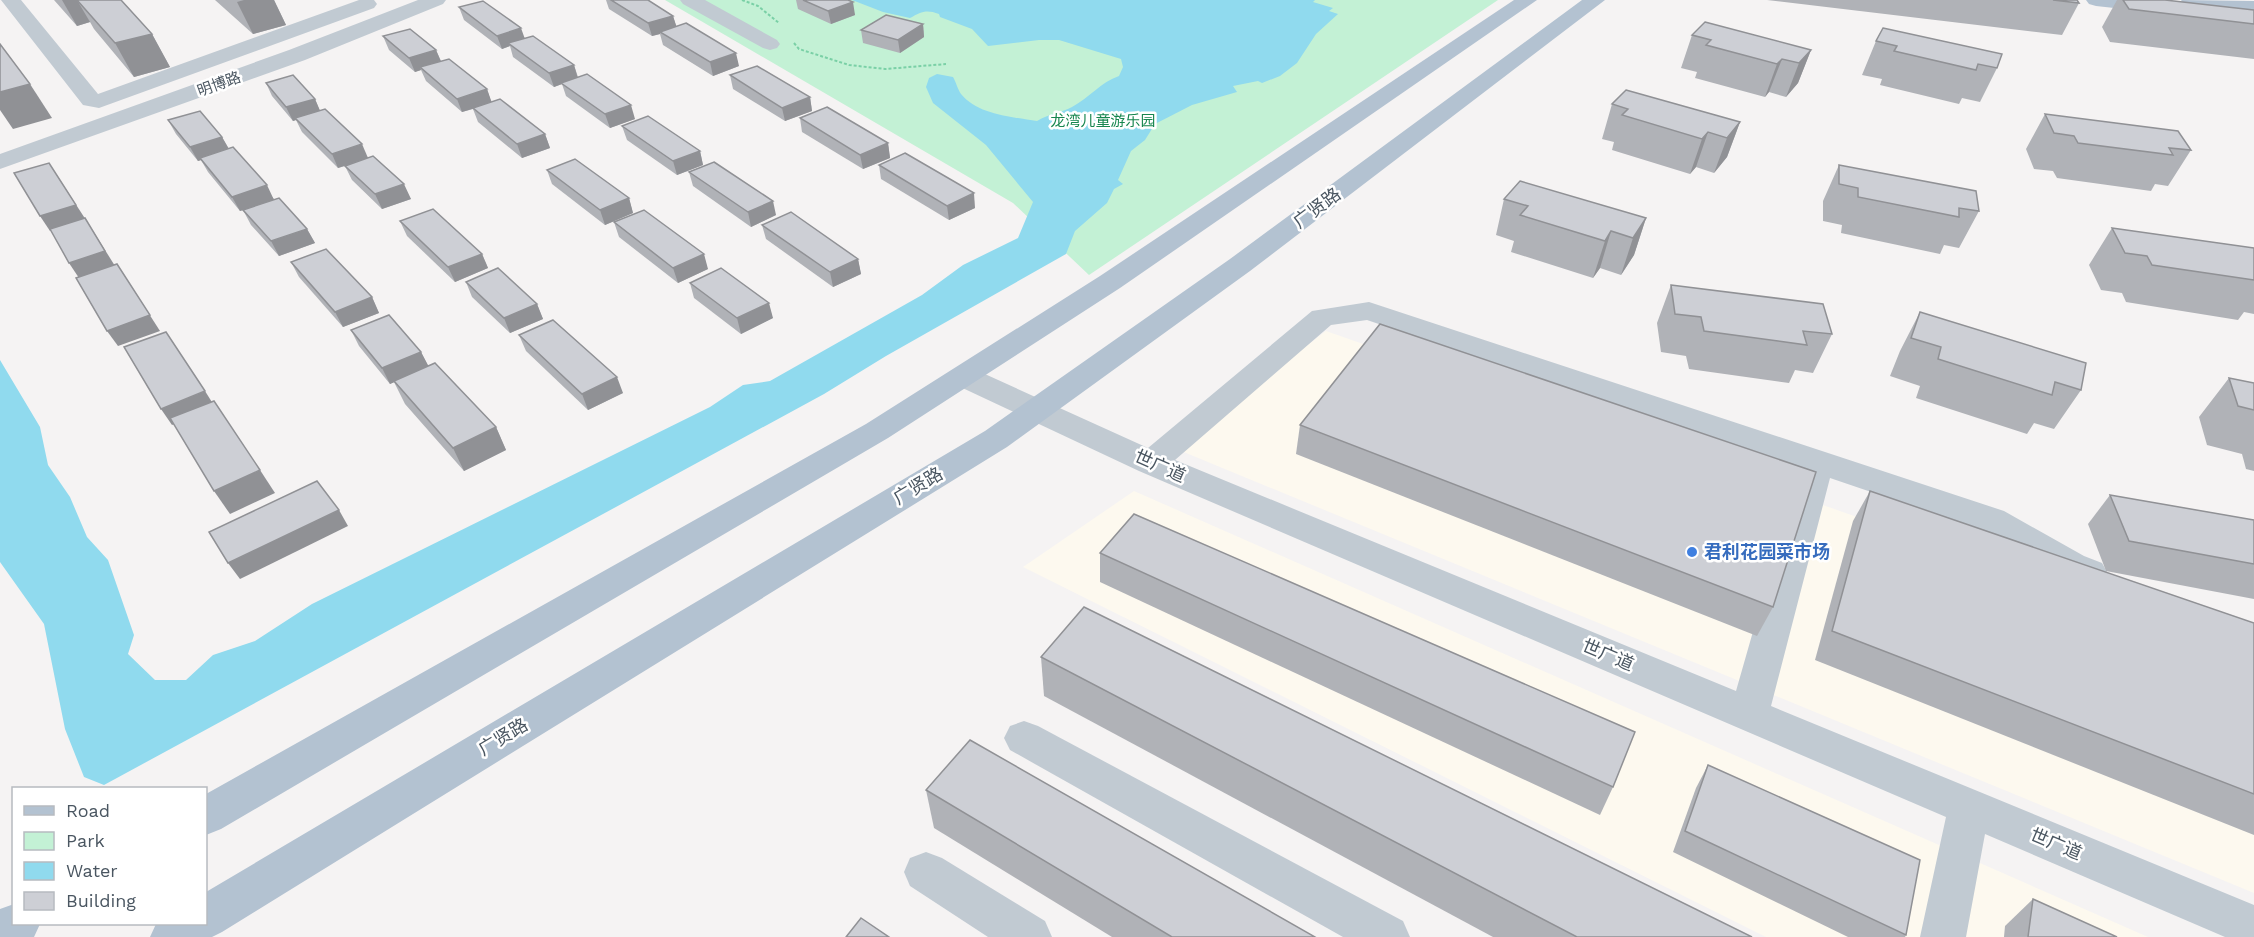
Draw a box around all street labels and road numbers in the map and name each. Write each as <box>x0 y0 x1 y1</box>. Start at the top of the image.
street label: 明博路 <box>195 68 243 100</box>
street label: 广贤路 <box>1289 183 1345 232</box>
street label: 世广道 <box>1131 445 1189 486</box>
street label: 广贤路 <box>889 463 946 508</box>
street label: 世广道 <box>1579 634 1637 675</box>
street label: 广贤路 <box>474 714 531 759</box>
street label: 世广道 <box>2027 823 2085 864</box>

